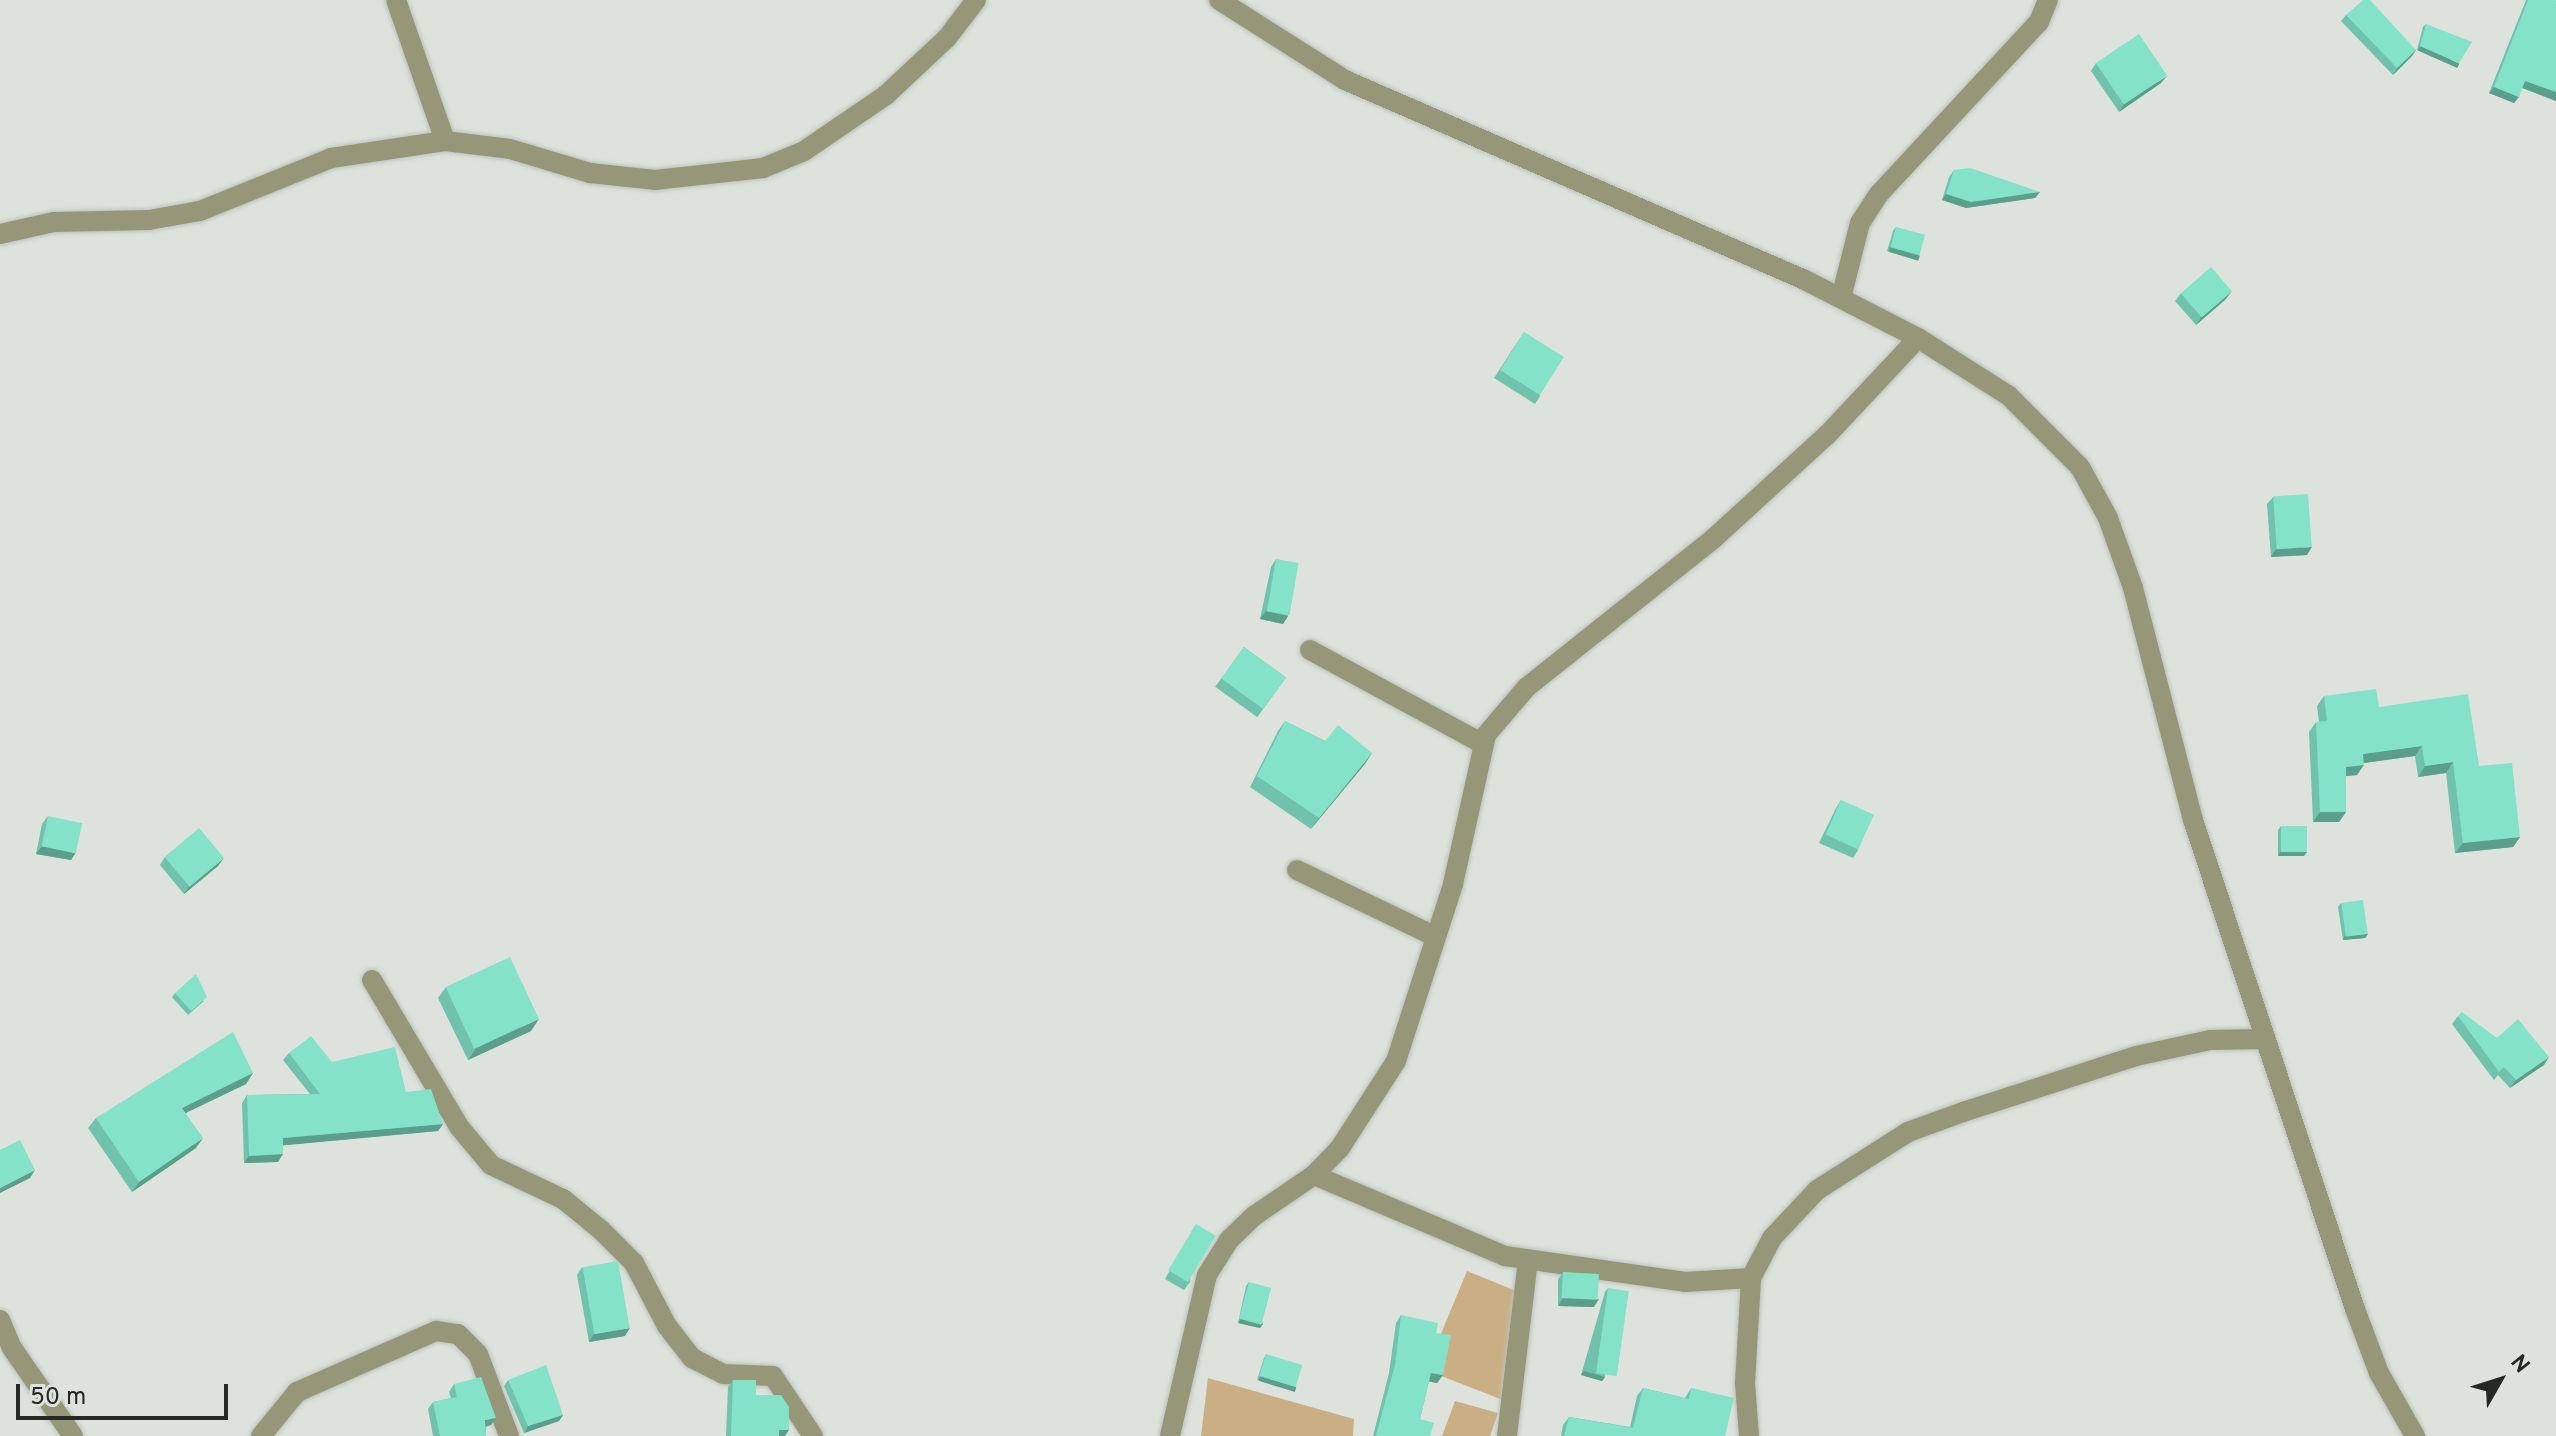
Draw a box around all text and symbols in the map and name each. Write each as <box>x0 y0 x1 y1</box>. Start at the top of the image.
north arrow <box>2460 1340 2540 1420</box>
text: N <box>2504 1350 2534 1379</box>
scale bar <box>20 1368 232 1418</box>
text: 50 m <box>30 1383 86 1413</box>

